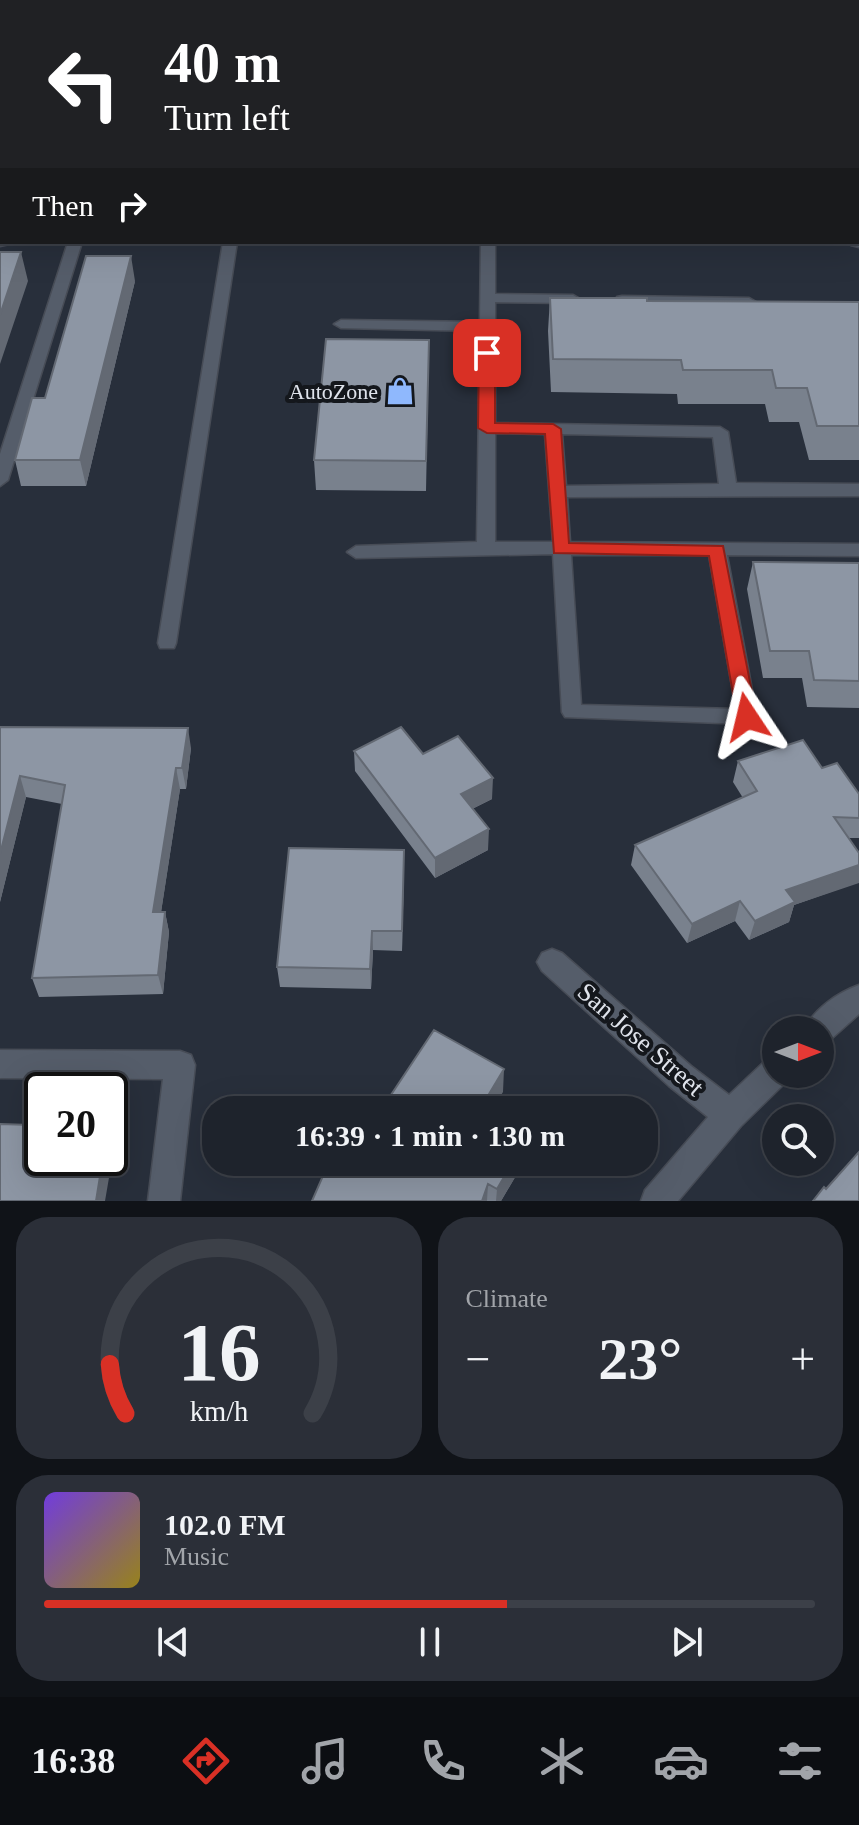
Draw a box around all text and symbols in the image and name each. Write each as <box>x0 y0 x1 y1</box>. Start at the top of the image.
icon: left <box>32 32 136 136</box>
text: 40 m <box>164 32 281 94</box>
text: Turn left <box>164 98 290 138</box>
icon: right <box>110 184 154 228</box>
text: Then <box>32 189 94 222</box>
pin <box>453 319 521 387</box>
icon: arrive <box>465 331 509 375</box>
shop icon: AutoZone <box>385 376 415 406</box>
place label: AutoZone <box>289 379 378 404</box>
position arrow <box>705 675 789 759</box>
street label: San Jose Street <box>572 977 710 1102</box>
north arrow <box>762 1016 834 1088</box>
map controls <box>762 1016 834 1176</box>
speed limit sign: 20 <box>24 1072 128 1176</box>
button: search <box>762 1104 834 1176</box>
text: 16:39 · 1 min · 130 m <box>295 1119 565 1152</box>
text: Climate <box>466 1284 548 1313</box>
text: 16 <box>177 1306 260 1398</box>
text: 23° <box>598 1326 682 1392</box>
text: − <box>466 1335 490 1384</box>
text: + <box>790 1335 815 1384</box>
text: km/h <box>189 1396 248 1427</box>
text: 102.0 FM <box>164 1508 286 1541</box>
text: Music <box>164 1542 229 1571</box>
icon: previous <box>151 1620 195 1664</box>
icon: pause <box>408 1620 452 1664</box>
icon: next <box>665 1620 709 1664</box>
icon: directions <box>178 1733 234 1789</box>
icon: music <box>297 1733 353 1789</box>
icon: phone <box>415 1733 471 1789</box>
icon: climate <box>534 1733 590 1789</box>
icon: car <box>653 1733 709 1789</box>
icon: filters <box>772 1733 828 1789</box>
text: 16:38 <box>31 1741 115 1781</box>

